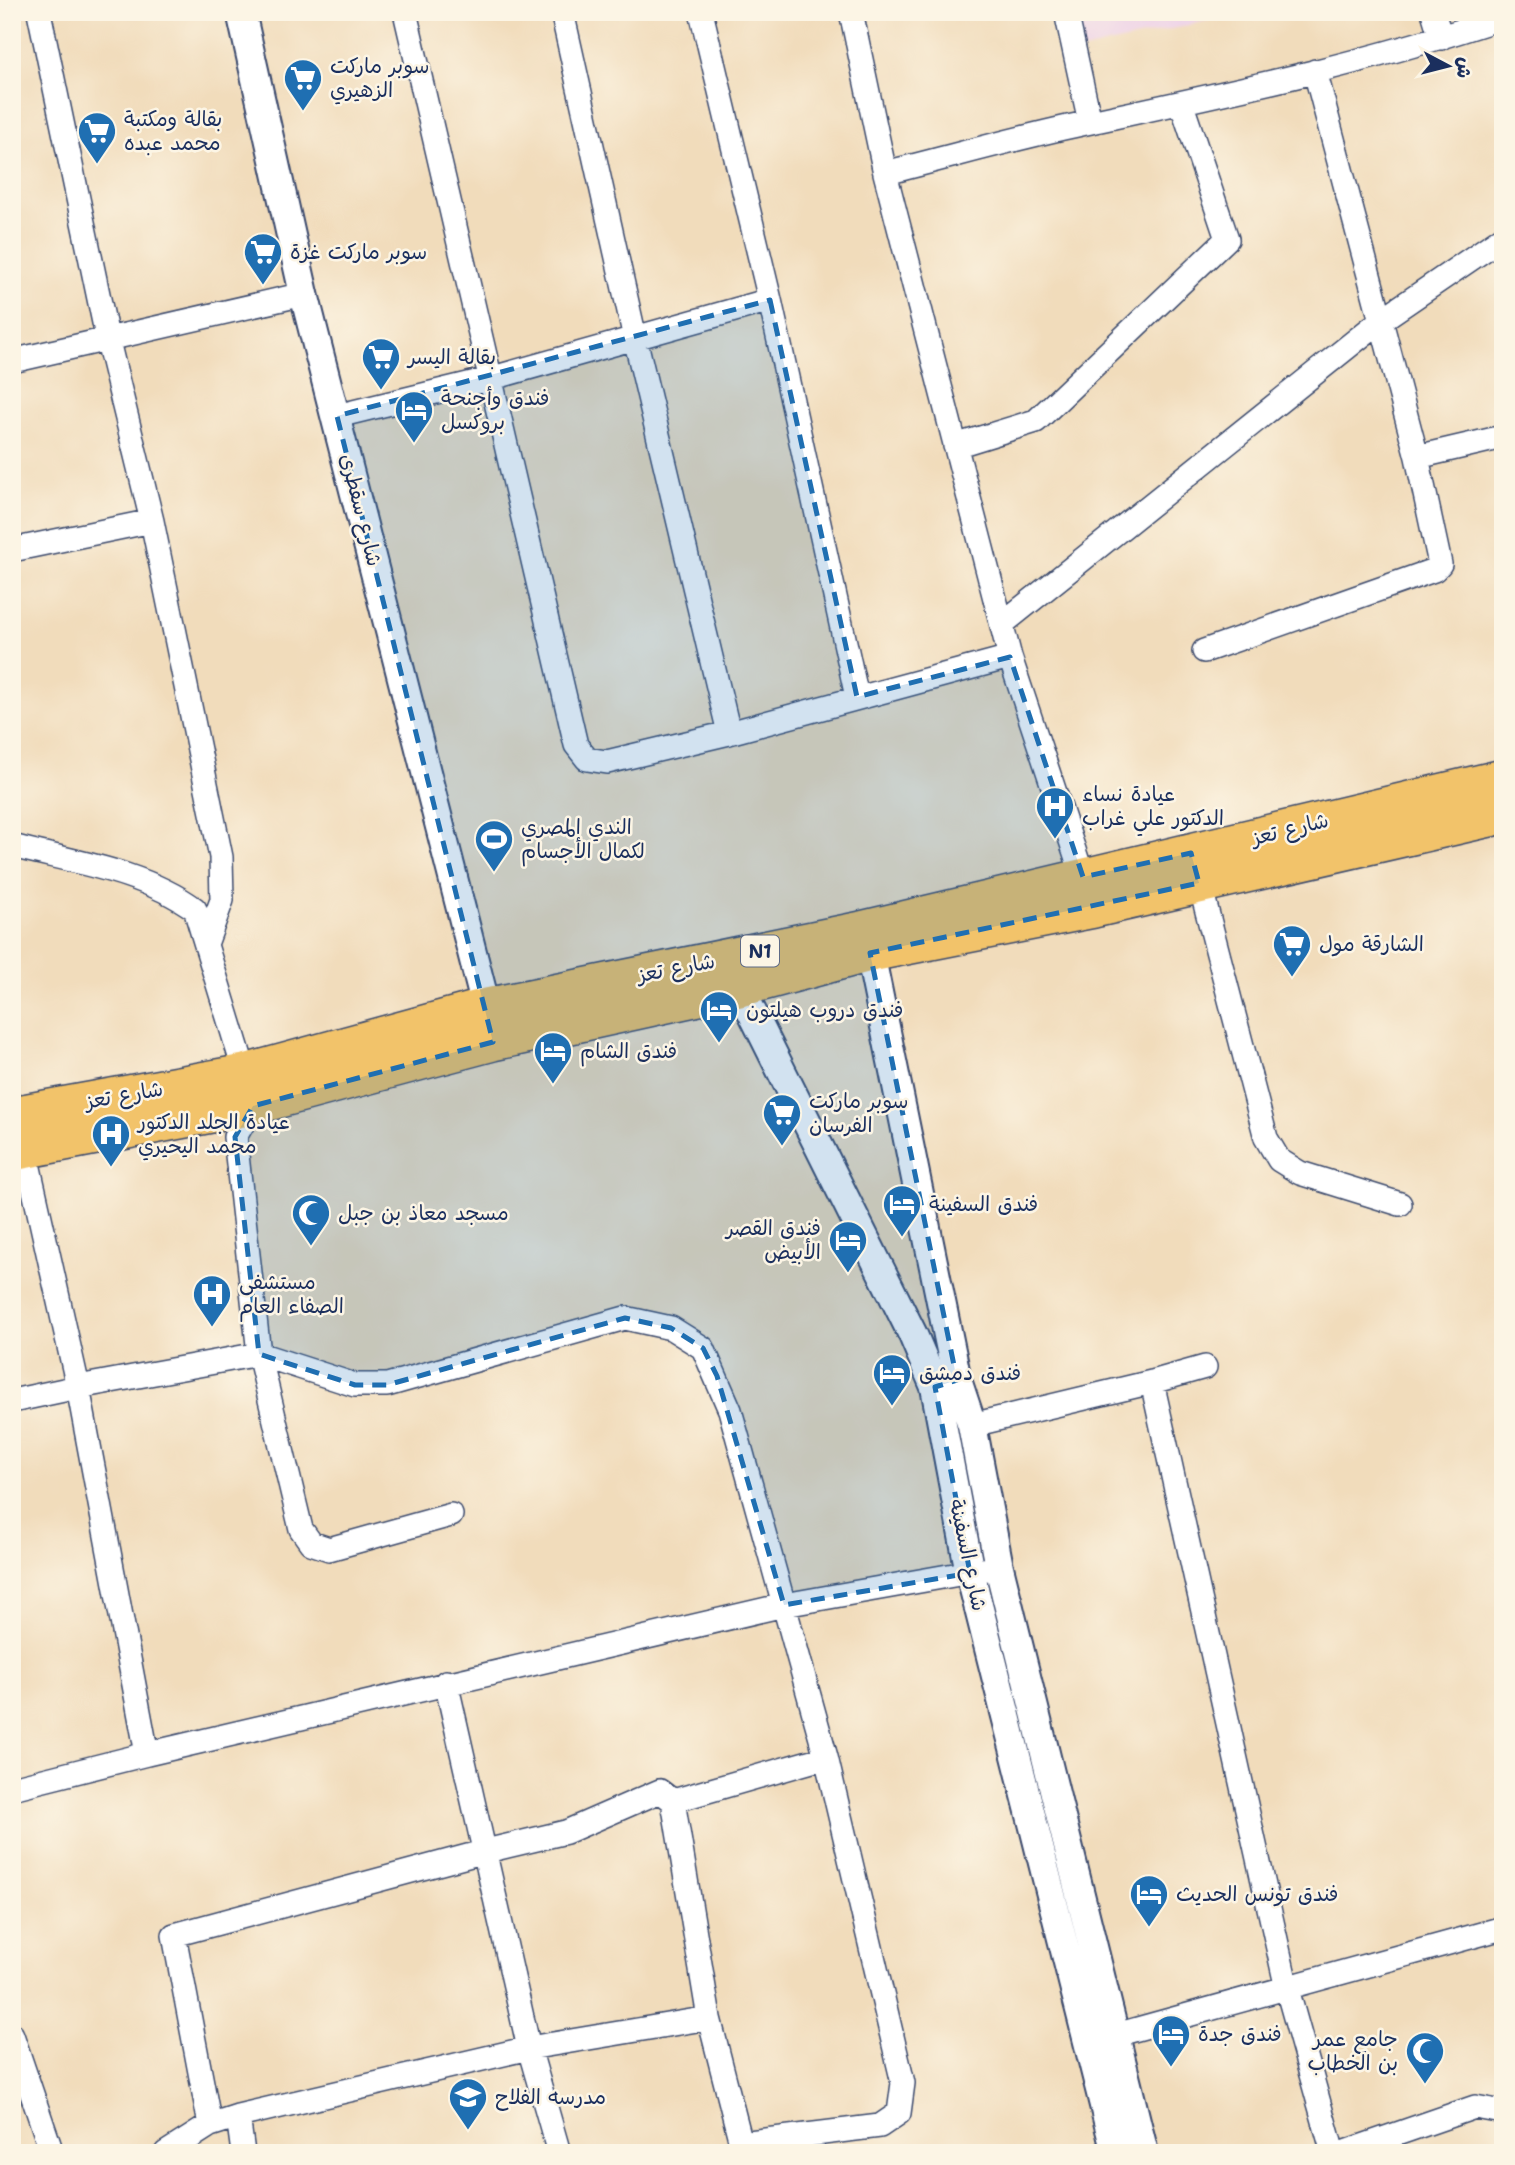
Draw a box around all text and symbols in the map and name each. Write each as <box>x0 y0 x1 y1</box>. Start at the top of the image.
north arrow <box>1414 32 1484 102</box>
place label: سوبر ماركت الزهيري <box>330 52 429 105</box>
text: ش <box>1451 56 1478 80</box>
supermarket icon: سوبر ماركت الزهيري <box>282 57 324 112</box>
place label: بقالة ومكتبة محمد عبده <box>124 105 222 157</box>
supermarket icon: بقالة ومكتبة محمد عبده <box>76 110 118 165</box>
supermarket icon: سوبر ماركت غزة <box>242 231 284 286</box>
place label: سوبر ماركت غزة <box>290 238 427 266</box>
supermarket icon: بقالة اليسر <box>360 336 402 391</box>
place label: بقالة اليسر <box>406 343 496 371</box>
place label: فندق وأجنحة بروكسل <box>441 384 550 436</box>
hotel icon: فندق وأجنحة بروكسل <box>393 389 435 444</box>
street label: شارع سقطرى <box>333 451 389 570</box>
place label: عيادة نساء الدكتور علي غراب <box>1082 780 1224 837</box>
hospital icon: عيادة نساء الدكتور علي غراب <box>1034 785 1076 840</box>
street label: شارع تعز <box>1247 806 1332 854</box>
place label: الندي المصري لكمال الأجسام <box>521 813 645 867</box>
sports icon: الندي المصري لكمال الأجسام <box>473 818 515 873</box>
supermarket icon: الشارقة مول <box>1271 923 1313 978</box>
place label: الشارقة مول <box>1319 930 1424 958</box>
road number: N1 <box>741 936 779 967</box>
street label: شارع تعز <box>633 947 717 991</box>
hotel icon: فندق دروب هيلتون <box>698 989 740 1044</box>
place label: فندق دروب هيلتون <box>746 996 904 1024</box>
hotel icon: فندق الشام <box>532 1030 574 1085</box>
place label: فندق الشام <box>580 1037 677 1067</box>
street label: شارع تعز <box>81 1074 165 1117</box>
place label: سوبر ماركت الفرسان <box>809 1087 908 1139</box>
supermarket icon: سوبر ماركت الفرسان <box>761 1092 803 1147</box>
place label: عيادة الجلد الدكتور محمد اليحيري <box>136 1108 290 1161</box>
hospital icon: عيادة الجلد الدكتور محمد اليحيري <box>90 1113 132 1168</box>
hotel icon: فندق السفينة <box>881 1183 923 1238</box>
place label: فندق السفينة <box>929 1190 1038 1218</box>
mosque icon: مسجد معاذ بن جبل <box>290 1192 332 1247</box>
place label: مسجد معاذ بن جبل <box>338 1199 509 1227</box>
place label: فندق القصر الأبيض <box>724 1214 821 1266</box>
hotel icon: فندق القصر الأبيض <box>827 1219 869 1274</box>
place label: مستشفى الصفاء العام <box>239 1268 344 1322</box>
hospital icon: مستشفى الصفاء العام <box>191 1273 233 1328</box>
hotel icon: فندق دمشق <box>871 1352 913 1407</box>
place label: فندق دمشق <box>919 1359 1021 1387</box>
street label: شارع السفينة <box>941 1496 994 1614</box>
hotel icon: فندق تونس الحديث <box>1128 1873 1170 1928</box>
place label: فندق تونس الحديث <box>1176 1880 1339 1908</box>
hotel icon: فندق جدة <box>1150 2013 1192 2068</box>
place label: فندق جدة <box>1198 2020 1282 2048</box>
place label: جامع عمر بن الخطاب <box>1307 2025 1398 2077</box>
mosque icon: جامع عمر بن الخطاب <box>1404 2030 1446 2085</box>
school or university icon: مدرسه الفلاح <box>447 2076 489 2131</box>
place label: مدرسه الفلاح <box>495 2083 606 2111</box>

